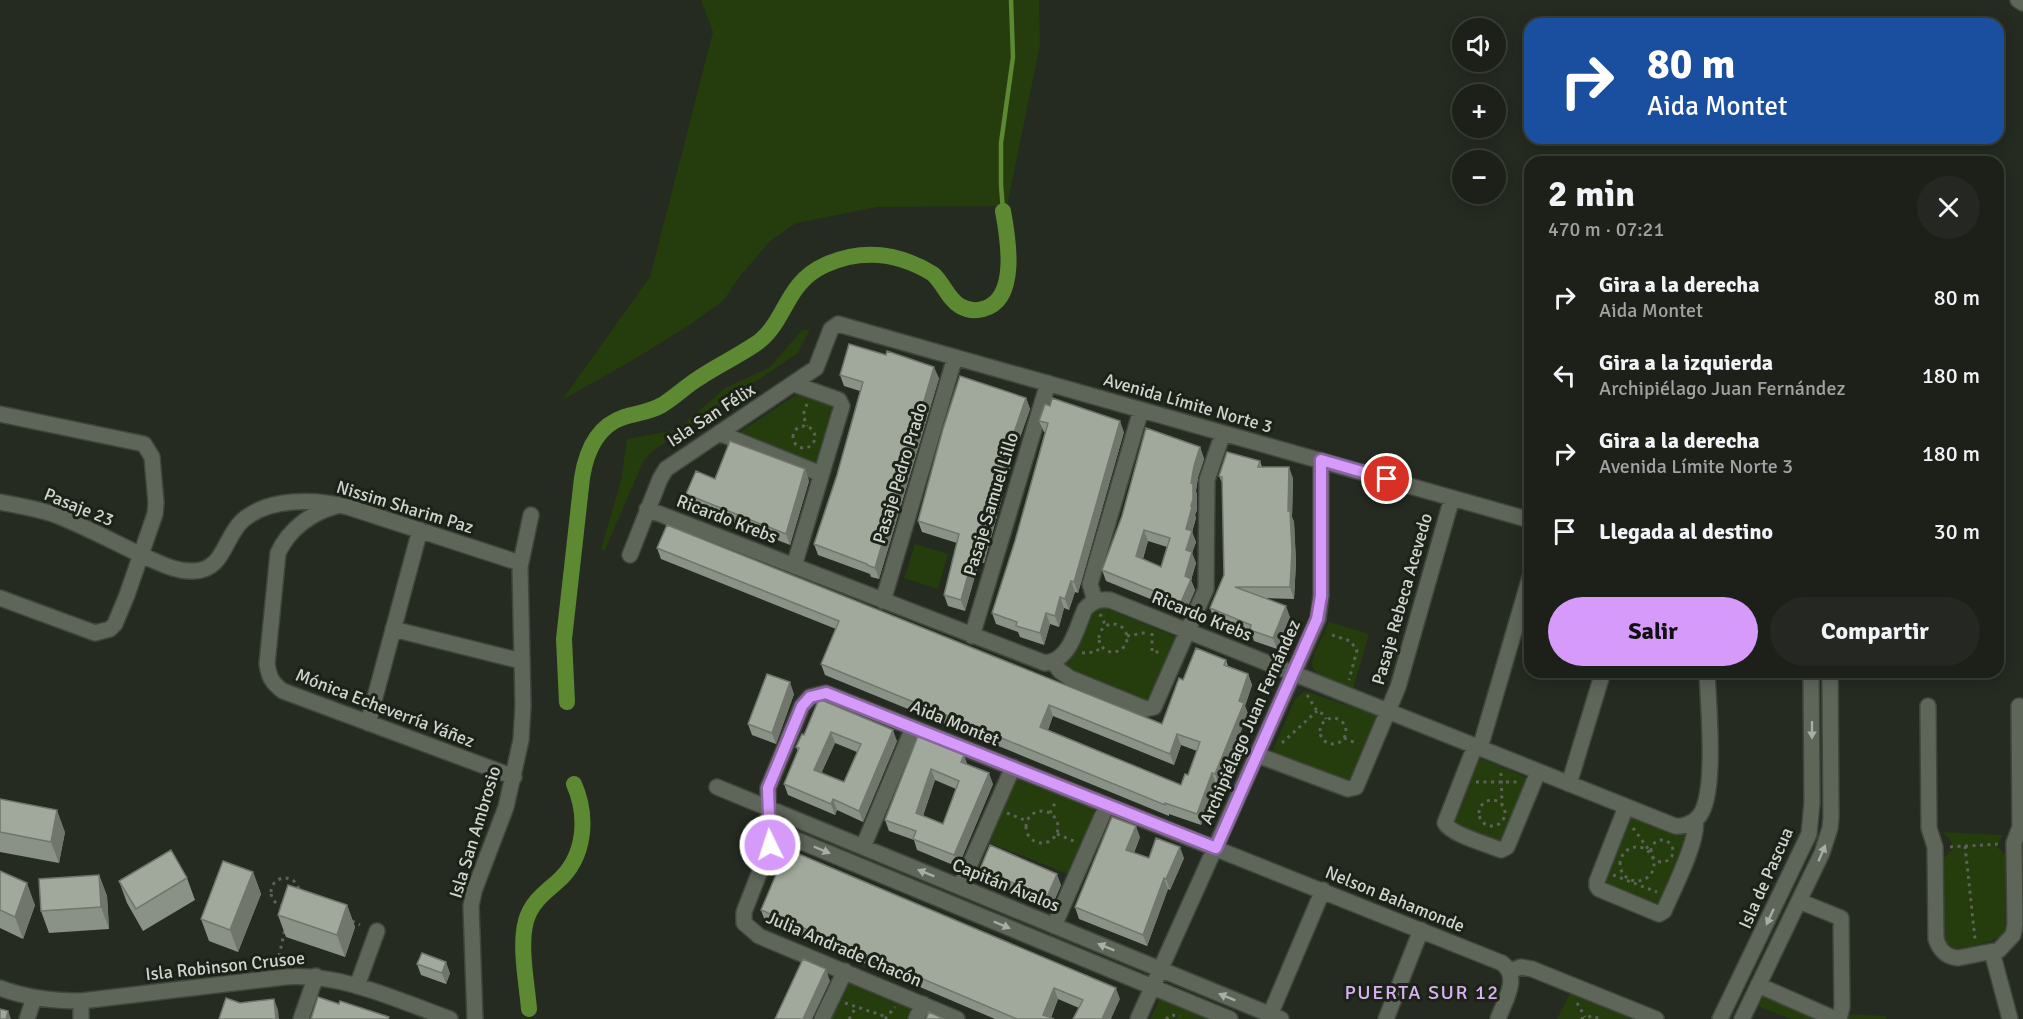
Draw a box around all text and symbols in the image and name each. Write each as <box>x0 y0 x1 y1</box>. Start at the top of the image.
map controls <box>1452 18 1506 204</box>
button: sound <box>1452 18 1506 72</box>
text: 80 m <box>1647 39 1736 90</box>
icon: right <box>1548 42 1626 120</box>
button: + <box>1452 84 1506 138</box>
text: Aida Montet <box>1647 90 1788 123</box>
button: − <box>1452 150 1506 204</box>
text: 2 min <box>1548 172 1635 217</box>
button: close <box>1917 176 1980 239</box>
text: 470 m · 07:21 <box>1548 217 1664 242</box>
text: Gira a la derecha <box>1599 271 1760 298</box>
icon: right <box>1548 281 1581 314</box>
text: 80 m <box>1934 284 1980 311</box>
text: Aida Montet <box>1599 298 1703 323</box>
text: Gira a la izquierda <box>1599 349 1773 376</box>
icon: left <box>1548 359 1581 392</box>
text: 180 m <box>1922 362 1980 389</box>
street label: Avenida Límite Norte 3 <box>1101 368 1275 438</box>
text: Archipiélago Juan Fernández <box>1599 376 1845 401</box>
street label: Isla San Félix <box>663 378 760 452</box>
street label: Pasaje Pedro Prado <box>868 400 932 546</box>
text: Gira a la derecha <box>1599 427 1760 454</box>
street label: Pasaje Samuel Lillo <box>959 430 1023 578</box>
icon: right <box>1548 437 1581 470</box>
text: 180 m <box>1922 440 1980 467</box>
pin <box>1361 453 1412 504</box>
text: Avenida Límite Norte 3 <box>1599 454 1793 479</box>
icon: arrive <box>1370 462 1403 495</box>
street label: Nissim Sharim Paz <box>334 476 476 538</box>
street label: Pasaje 23 <box>41 483 117 531</box>
street label: Ricardo Krebs <box>674 490 781 548</box>
street label: Pasaje Rebeca Acevedo <box>1367 511 1437 687</box>
icon: arrive <box>1548 515 1581 548</box>
text: Llegada al destino <box>1599 518 1773 545</box>
text: 30 m <box>1934 518 1980 545</box>
street label: Ricardo Krebs <box>1149 586 1255 646</box>
button: Salir <box>1548 597 1758 666</box>
button: Compartir <box>1770 597 1980 666</box>
street label: Archipiélago Juan Fernández <box>1195 616 1305 828</box>
street label: Mónica Echeverría Yáñez <box>292 664 478 752</box>
street label: Aida Montet <box>907 695 1003 751</box>
one-way arrow <box>1807 721 1817 740</box>
street label: Isla San Ambrosio <box>444 763 506 901</box>
position arrow <box>738 813 802 877</box>
street label: Isla de Pascua <box>1734 824 1798 932</box>
one-way arrow <box>1817 844 1826 861</box>
one-way arrow <box>814 845 832 855</box>
street label: Capitán Ávalos <box>949 853 1063 917</box>
street label: Nelson Bahamonde <box>1322 861 1468 937</box>
one-way arrow <box>917 868 935 877</box>
street label: Julia Andrade Chacón <box>763 906 925 992</box>
one-way arrow <box>1766 908 1775 925</box>
one-way arrow <box>994 920 1012 930</box>
one-way arrow <box>1097 942 1115 952</box>
street label: Isla Robinson Crusoe <box>144 947 306 985</box>
district label: PUERTA SUR 12 <box>1344 980 1500 1005</box>
one-way arrow <box>1217 992 1235 1002</box>

